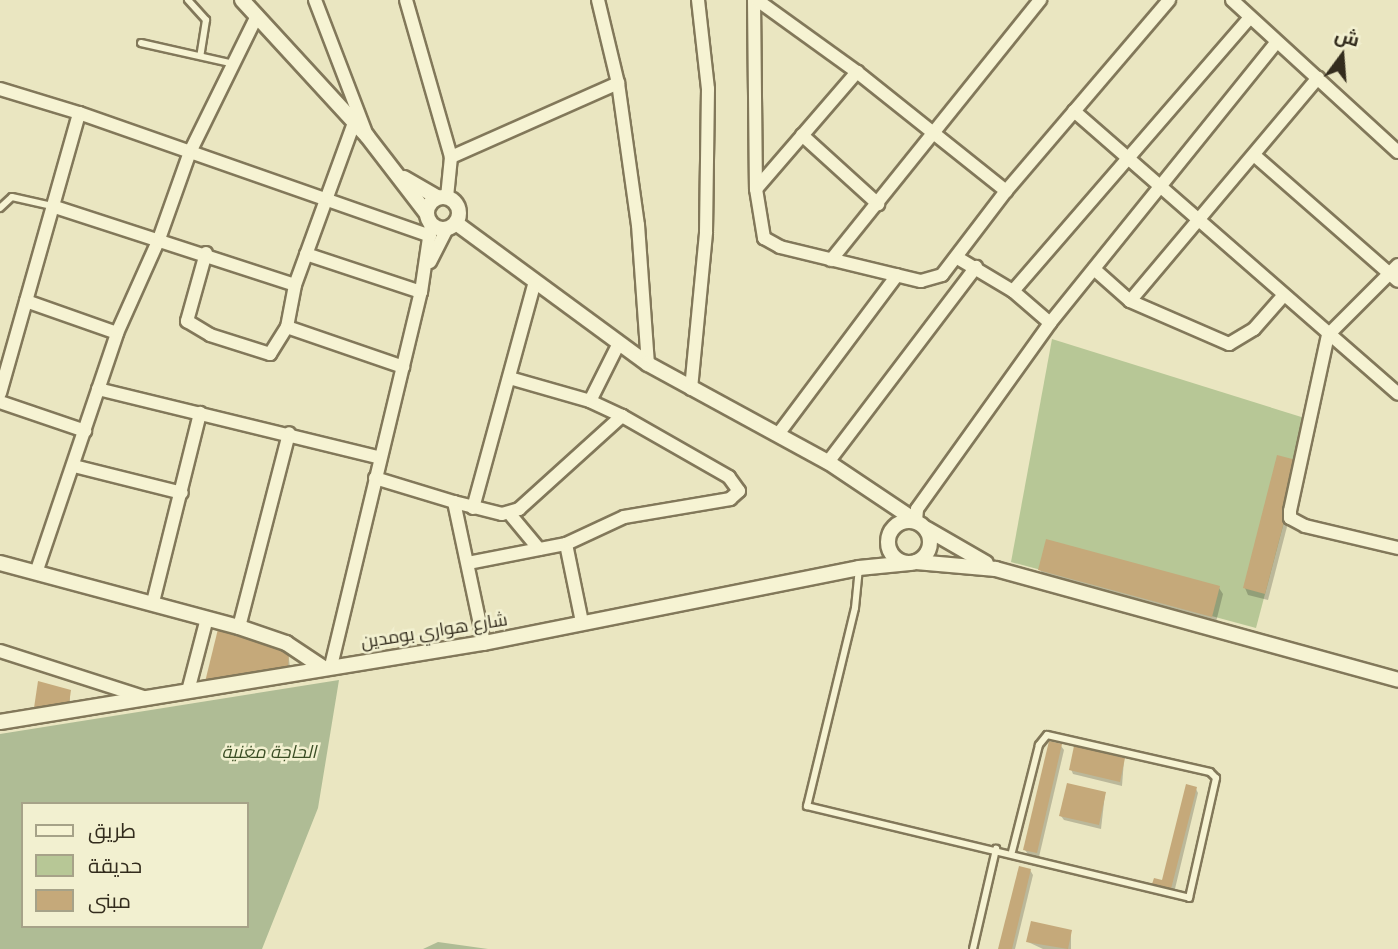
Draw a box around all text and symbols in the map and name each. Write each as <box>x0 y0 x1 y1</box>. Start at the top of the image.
text: ش <box>1332 20 1363 52</box>
north arrow <box>1307 21 1377 91</box>
street label: شارع هواري بومدين <box>359 608 509 652</box>
park label: الحاجة مغنية <box>222 740 316 762</box>
legend <box>21 802 248 928</box>
text: طريق <box>88 815 136 843</box>
text: حديقة <box>88 850 142 878</box>
text: مبنى <box>88 885 131 913</box>

